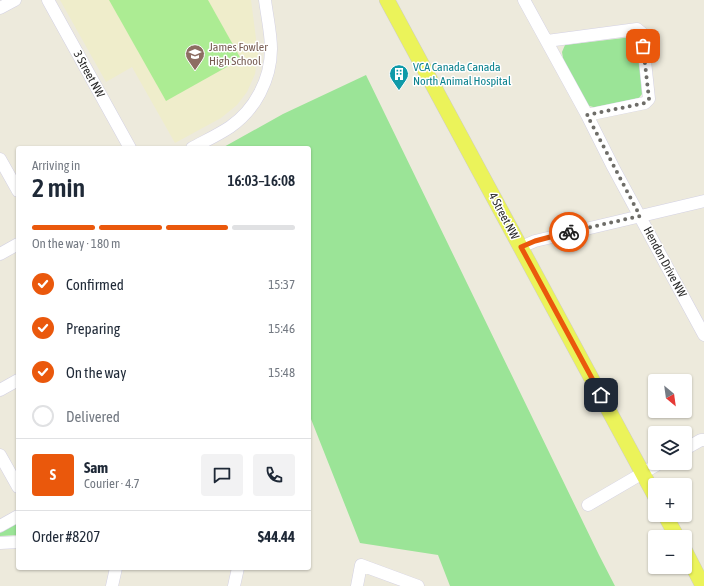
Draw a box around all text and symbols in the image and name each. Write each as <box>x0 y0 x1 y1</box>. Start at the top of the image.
pin <box>626 29 660 63</box>
icon: bag <box>632 35 654 57</box>
place label: James Fowler High School <box>209 40 268 68</box>
school or university icon: James Fowler High School <box>184 43 206 71</box>
street label: 3 Street NW <box>71 48 108 100</box>
place label: VCA Canada Canada North Animal Hospital <box>413 60 512 88</box>
building icon: VCA Canada Canada North Animal Hospital <box>388 63 410 91</box>
text: Arriving in <box>32 158 80 173</box>
text: 16:03–16:08 <box>227 172 295 189</box>
text: 2 min <box>32 173 85 203</box>
street label: 4 Street NW <box>486 190 522 242</box>
courier <box>549 212 589 252</box>
icon: bike <box>558 221 580 243</box>
street label: Hendon Drive NW <box>641 224 690 300</box>
text: On the way · 180 m <box>32 236 120 251</box>
icon: check <box>32 273 54 295</box>
text: Confirmed <box>66 276 124 293</box>
text: 15:37 <box>268 277 295 292</box>
icon: check <box>32 317 54 339</box>
text: Preparing <box>66 320 120 337</box>
text: 15:46 <box>268 321 295 336</box>
icon: check <box>32 361 54 383</box>
text: On the way <box>66 364 127 381</box>
text: 15:48 <box>268 365 295 380</box>
north arrow <box>648 374 692 418</box>
map controls <box>648 374 692 574</box>
pin <box>584 378 618 412</box>
icon: home <box>590 384 612 406</box>
text: Delivered <box>66 408 120 425</box>
button: layers <box>648 426 692 470</box>
button: chat <box>201 454 243 496</box>
button: phone <box>253 454 295 496</box>
text: Sam <box>84 459 108 476</box>
text: S <box>50 466 56 483</box>
text: Courier · 4.7 <box>84 476 140 491</box>
button: + <box>648 478 692 522</box>
text: Order #8207 <box>32 528 100 545</box>
text: $44.44 <box>258 528 295 545</box>
button: − <box>648 530 692 574</box>

